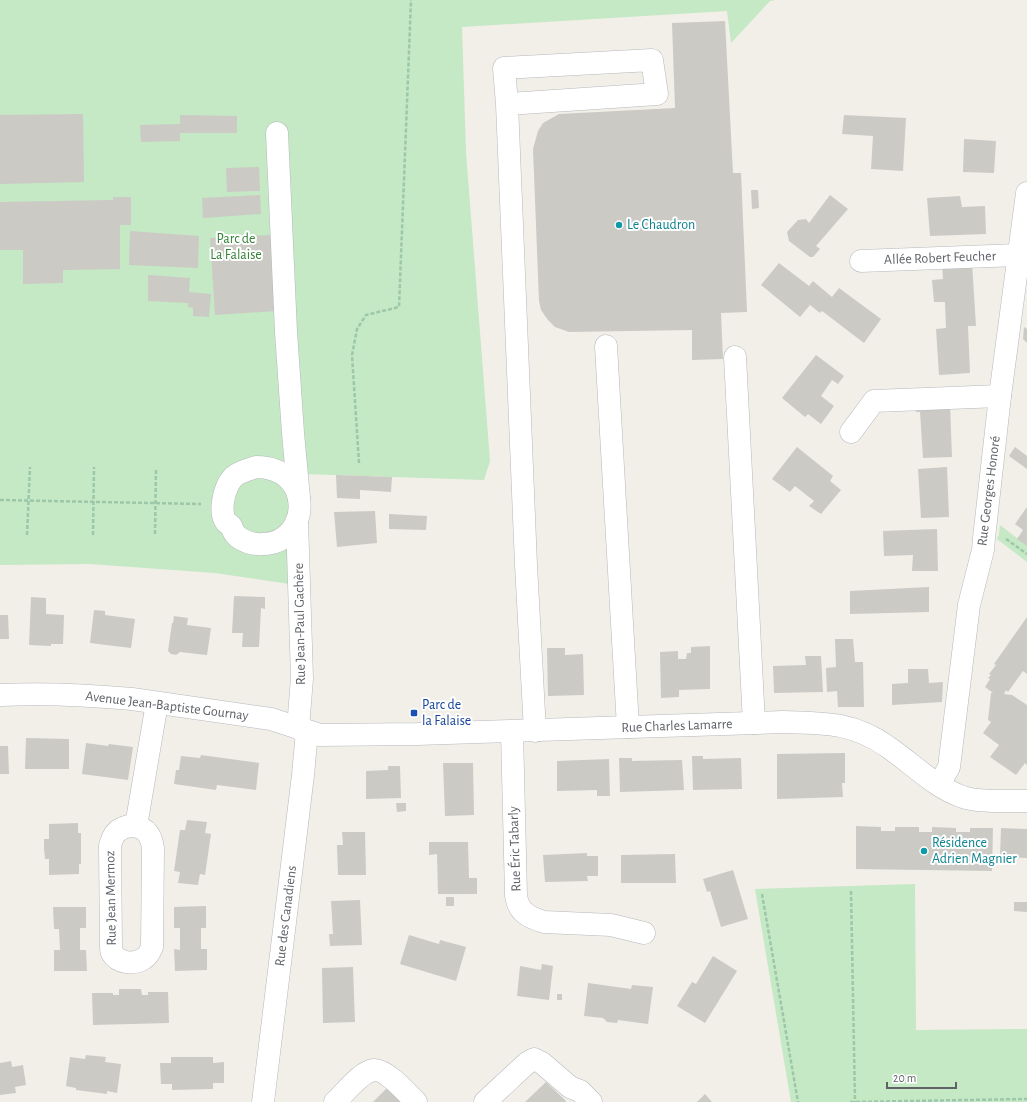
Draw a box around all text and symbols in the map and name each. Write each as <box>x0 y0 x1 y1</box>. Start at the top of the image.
place label: Le Chaudron <box>627 218 695 232</box>
marker: Le Chaudron <box>614 220 624 230</box>
park label: Parc de La Falaise <box>210 232 262 262</box>
street label: Allée Robert Feucher <box>884 249 997 267</box>
street label: Rue Georges Honoré <box>975 435 1003 547</box>
street label: Rue Jean-Paul Gachère <box>292 563 308 685</box>
street label: Avenue Jean-Baptiste Gournay <box>85 689 249 723</box>
place label: Parc de la Falaise <box>422 698 471 728</box>
marker: Parc de la Falaise <box>409 708 419 718</box>
street label: Rue Charles Lamarre <box>621 717 733 735</box>
street label: Rue Éric Tabarly <box>504 806 523 892</box>
place label: Résidence Adrien Magnier <box>932 836 1017 866</box>
marker: Résidence Adrien Magnier <box>919 846 929 856</box>
street label: Rue Jean Mermoz <box>103 850 119 946</box>
street label: Rue des Canadiens <box>273 865 299 967</box>
scale bar <box>887 1064 956 1090</box>
text: 20 m <box>893 1072 916 1084</box>

